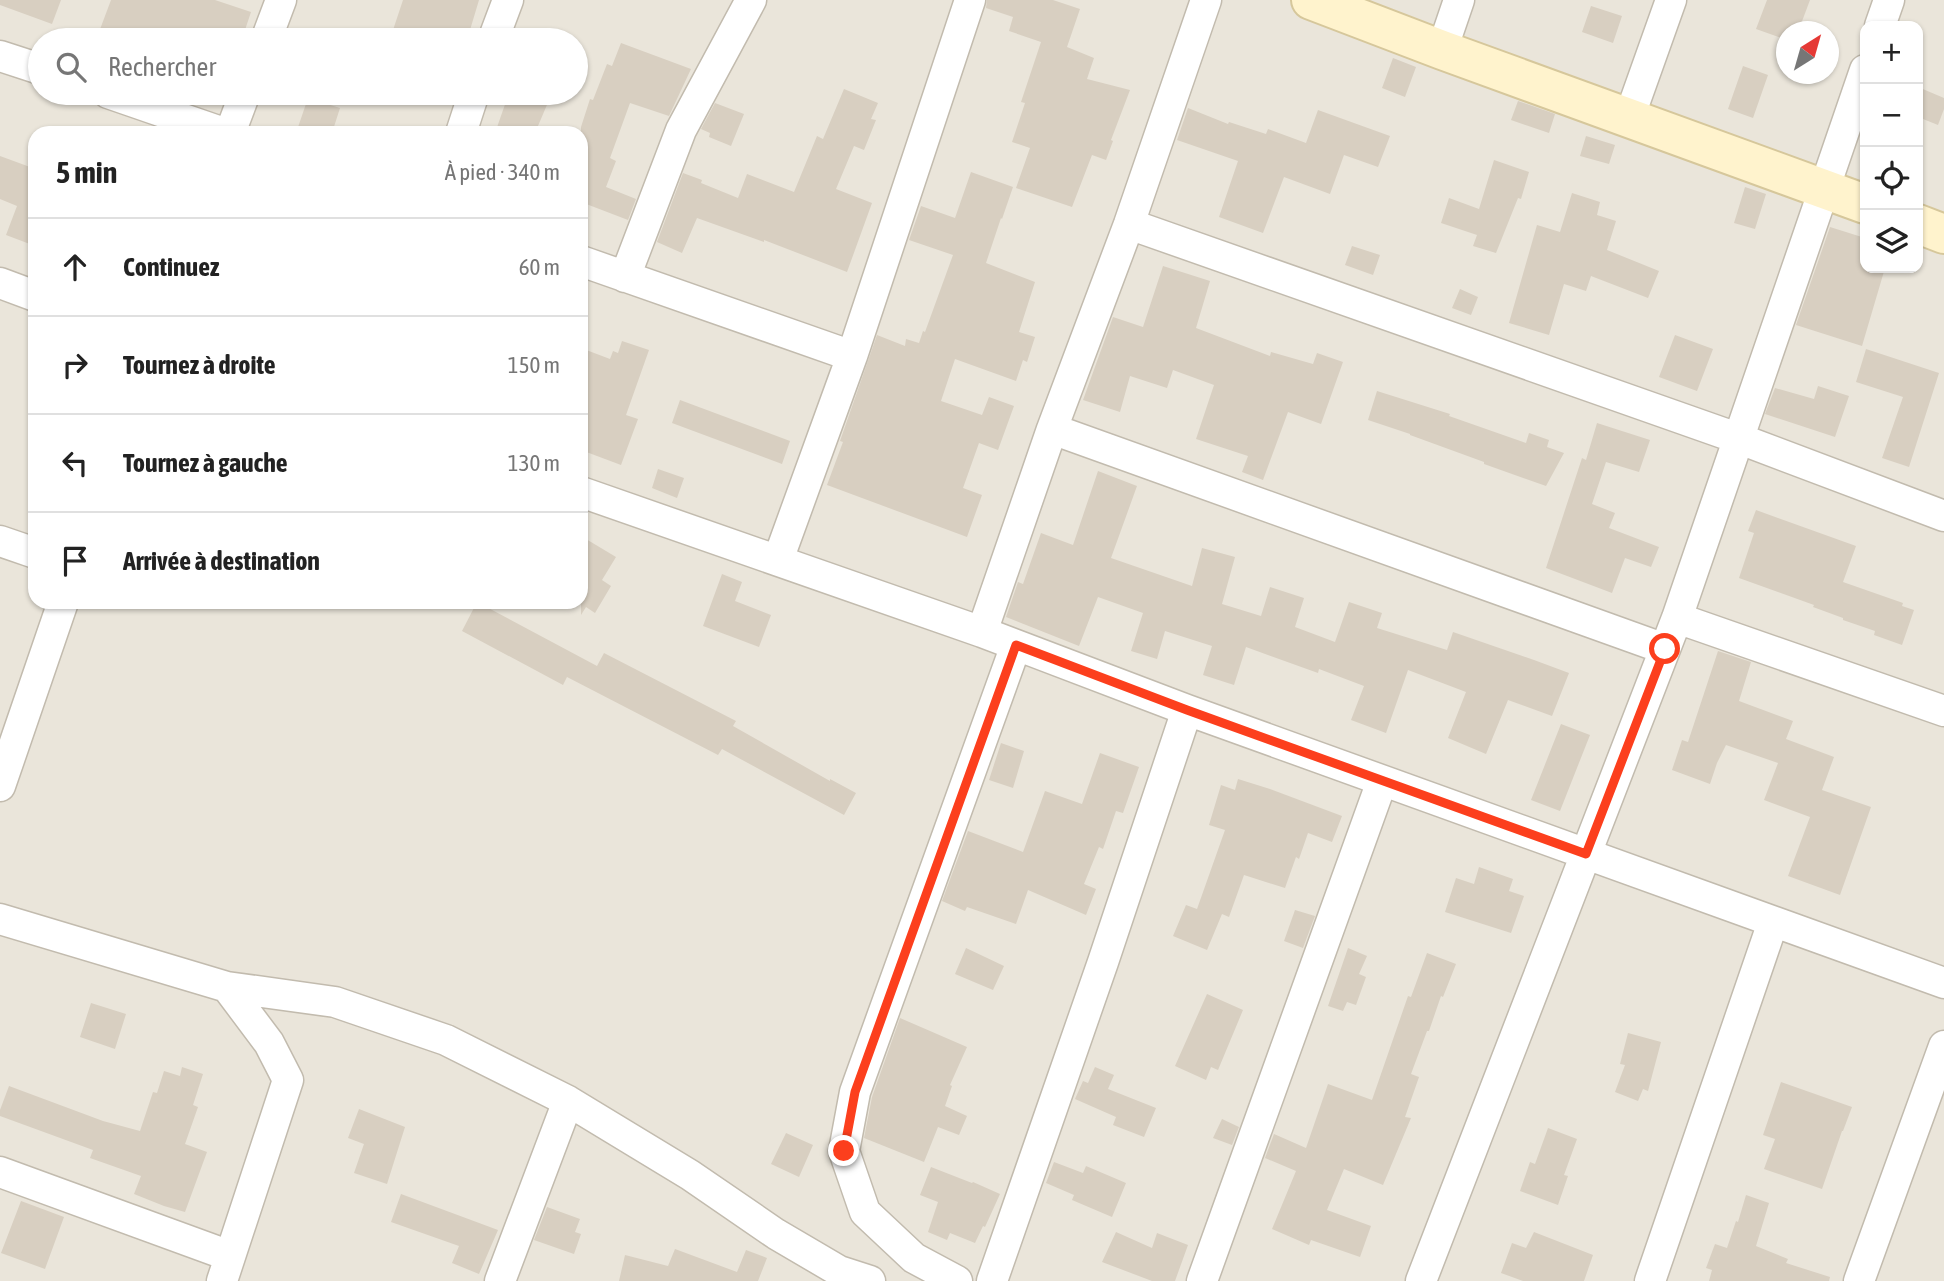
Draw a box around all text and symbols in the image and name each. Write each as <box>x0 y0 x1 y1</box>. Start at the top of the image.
north arrow <box>1776 21 1839 84</box>
map controls <box>1860 21 1923 273</box>
button: + <box>1860 21 1923 84</box>
search box <box>28 28 588 105</box>
icon: search <box>52 48 90 86</box>
text: Rechercher <box>108 52 216 82</box>
button: − <box>1860 84 1923 147</box>
button: locate <box>1860 147 1923 210</box>
text: 5 min <box>56 155 117 189</box>
text: À pied · 340 m <box>445 159 560 185</box>
button: layers <box>1860 210 1923 273</box>
icon: ahead <box>56 248 94 286</box>
text: Continuez <box>123 252 219 282</box>
text: 60 m <box>519 254 560 280</box>
icon: right <box>56 346 94 384</box>
text: Tournez à droite <box>123 350 276 380</box>
text: 150 m <box>508 352 560 378</box>
icon: left <box>56 444 94 482</box>
text: Tournez à gauche <box>123 448 288 478</box>
text: 130 m <box>508 450 560 476</box>
icon: arrive <box>56 542 94 580</box>
text: Arrivée à destination <box>123 546 320 576</box>
route start <box>1649 633 1680 664</box>
route end <box>828 1135 859 1166</box>

